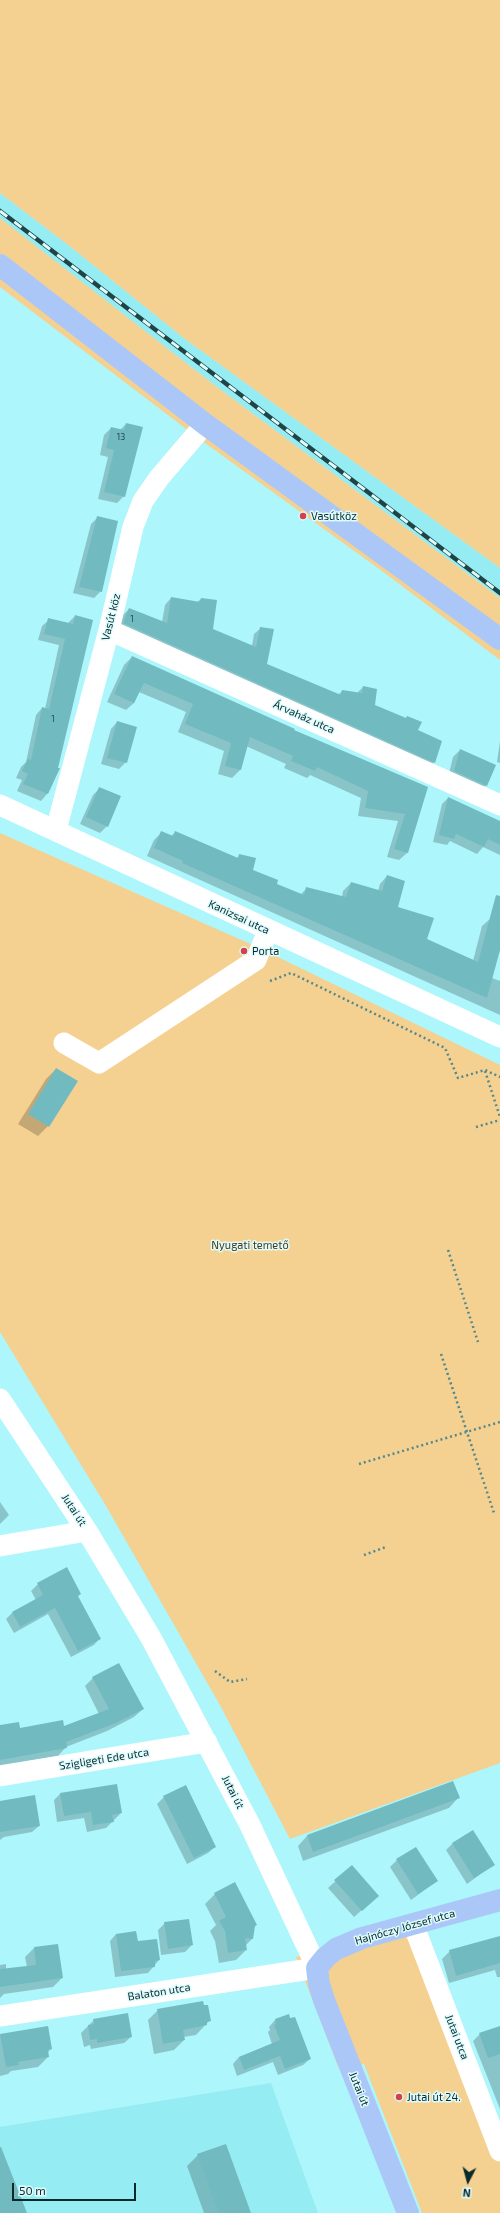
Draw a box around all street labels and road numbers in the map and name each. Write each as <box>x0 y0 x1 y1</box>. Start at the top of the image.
street label: Vasút köz <box>99 592 123 642</box>
street label: Árvaház utca <box>271 698 337 736</box>
street label: Kanizsai utca <box>206 897 272 937</box>
street label: Jutai út <box>59 1491 89 1529</box>
street label: Szigligeti Ede utca <box>58 1745 150 1773</box>
street label: Jutai út <box>219 1773 247 1811</box>
street label: Hajnóczy József utca <box>353 1906 457 1948</box>
street label: Balaton utca <box>127 1981 191 2003</box>
street label: Jutai utca <box>442 2013 472 2061</box>
street label: Jutai út <box>346 2070 372 2108</box>

